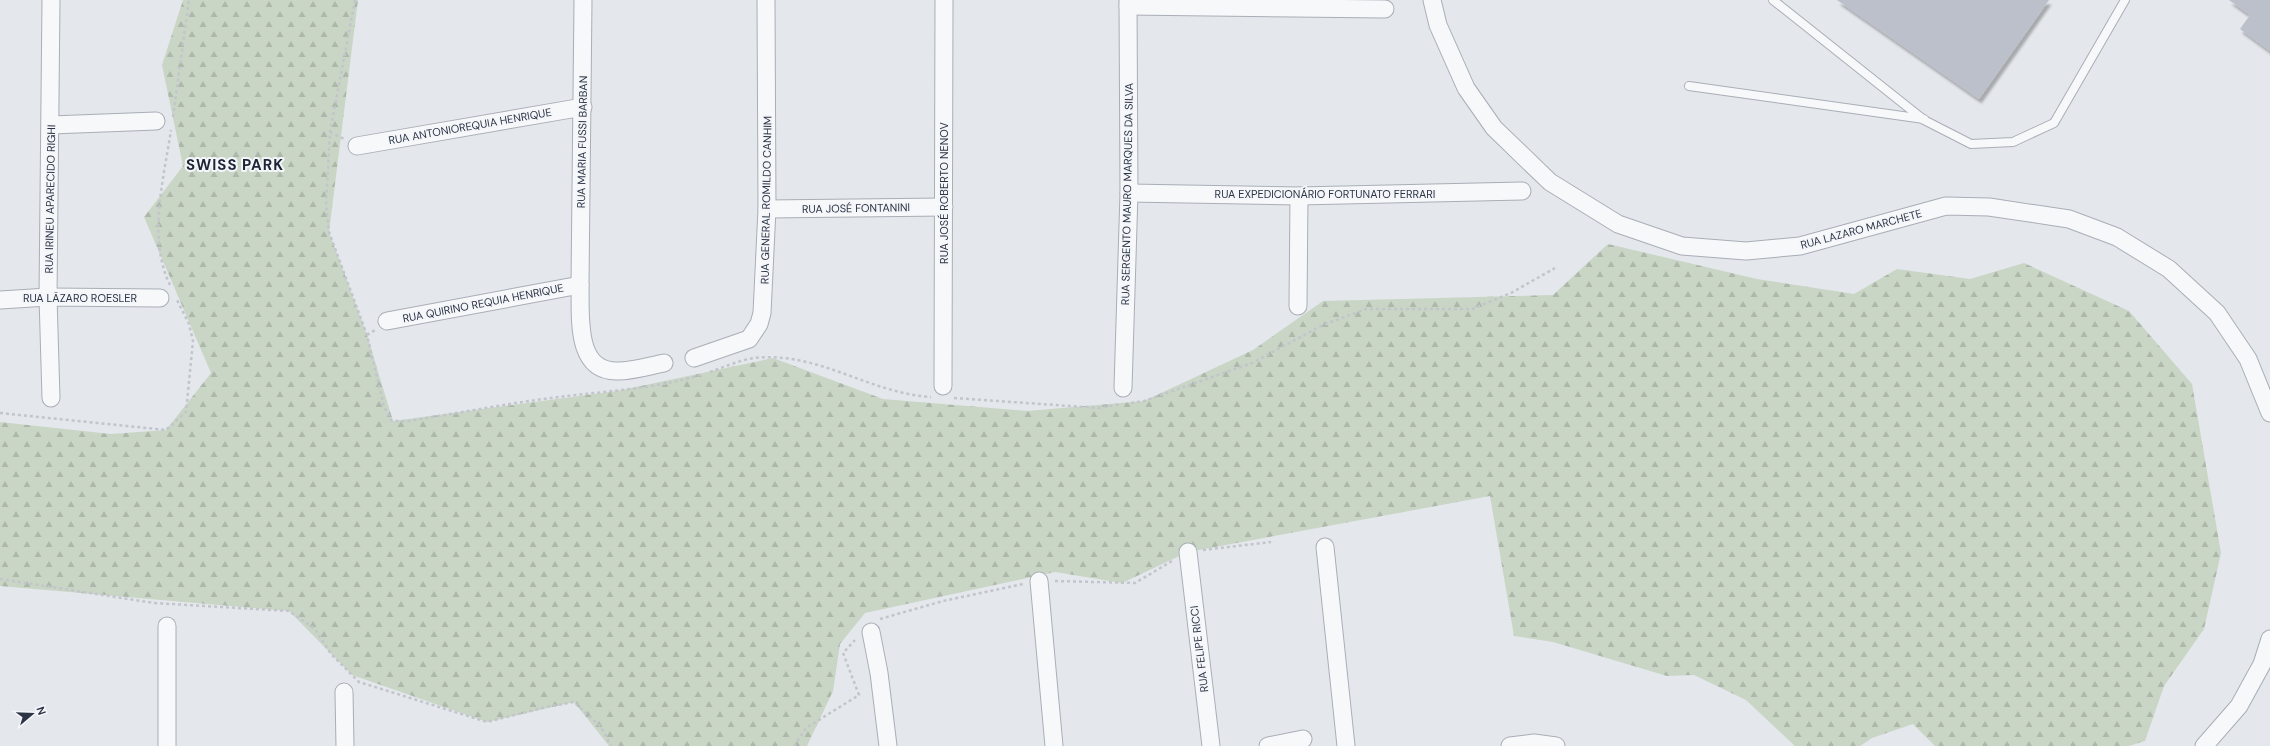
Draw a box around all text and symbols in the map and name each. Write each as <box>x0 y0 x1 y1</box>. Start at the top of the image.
street label: RUA MARIA FUSSI BARBAN <box>574 76 590 208</box>
street label: RUA SERGENTO MAURO MARQUES DA SILVA <box>1118 83 1136 305</box>
street label: RUA ANTONIOREQUIA HENRIQUE <box>387 105 553 147</box>
street label: RUA GENERAL ROMILDO CANHIM <box>758 116 774 284</box>
street label: RUA JOSÉ ROBERTO NENOV <box>937 121 951 264</box>
street label: RUA IRINEU APARECIDO RIGHI <box>42 124 58 274</box>
district label: SWISS PARK <box>186 155 284 175</box>
street label: RUA EXPEDICIONÁRIO FORTUNATO FERRARI <box>1215 187 1435 201</box>
street label: RUA JOSÉ FONTANINI <box>802 200 910 216</box>
street label: RUA LAZARO MARCHETE <box>1799 206 1923 252</box>
street label: RUA QUIRINO REQUIA HENRIQUE <box>401 281 565 325</box>
street label: RUA LÃZARO ROESLER <box>23 291 137 305</box>
street label: RUA FELIPE RICCI <box>1187 605 1211 693</box>
north arrow <box>12 694 52 734</box>
text: N <box>34 705 49 717</box>

